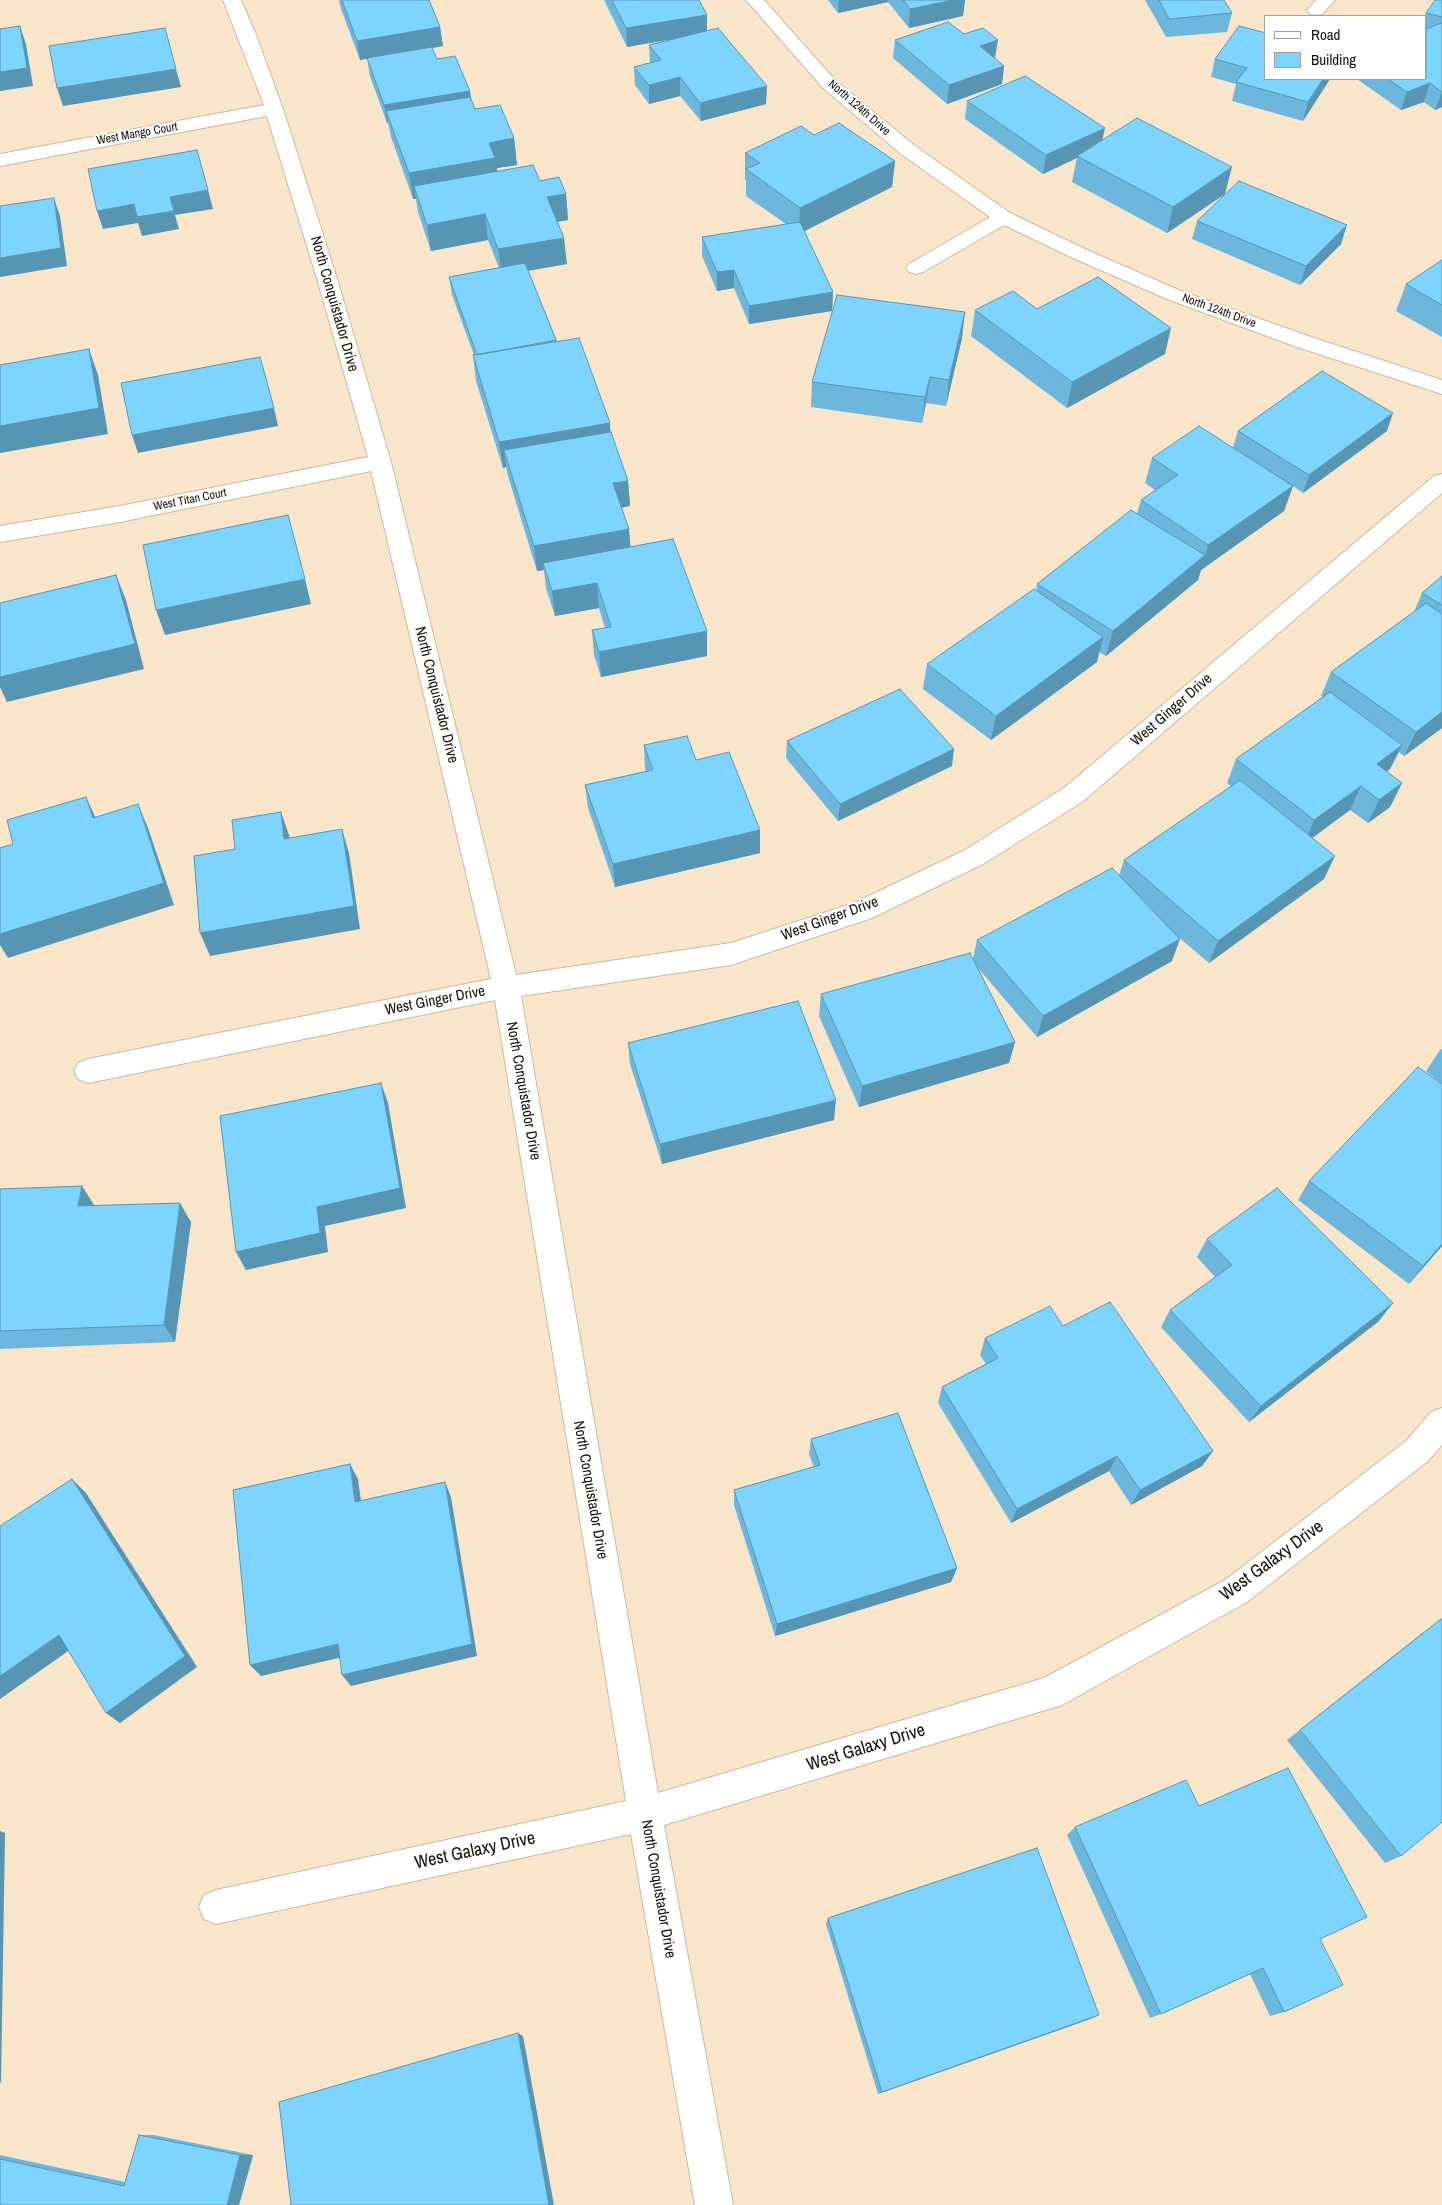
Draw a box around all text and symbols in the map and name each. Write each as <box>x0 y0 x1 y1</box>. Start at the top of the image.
legend <box>1264 15 1427 80</box>
text: Road <box>1311 24 1340 45</box>
text: Building <box>1311 49 1356 70</box>
street label: North 124th Drive <box>825 77 893 139</box>
street label: West Mango Court <box>95 120 179 148</box>
street label: North Conquistador Drive <box>306 234 362 374</box>
street label: North 124th Drive <box>1180 291 1258 331</box>
street label: West Titan Court <box>152 486 228 514</box>
street label: North Conquistador Drive <box>410 625 462 765</box>
street label: West Ginger Drive <box>1128 670 1216 750</box>
street label: West Ginger Drive <box>779 893 881 945</box>
street label: West Ginger Drive <box>383 982 487 1020</box>
street label: North Conquistador Drive <box>502 1020 544 1162</box>
street label: North Conquistador Drive <box>569 1419 611 1561</box>
street label: West Galaxy Drive <box>1216 1516 1328 1606</box>
street label: West Galaxy Drive <box>804 1720 928 1776</box>
street label: North Conquistador Drive <box>637 1818 679 1960</box>
street label: West Galaxy Drive <box>413 1828 537 1874</box>

